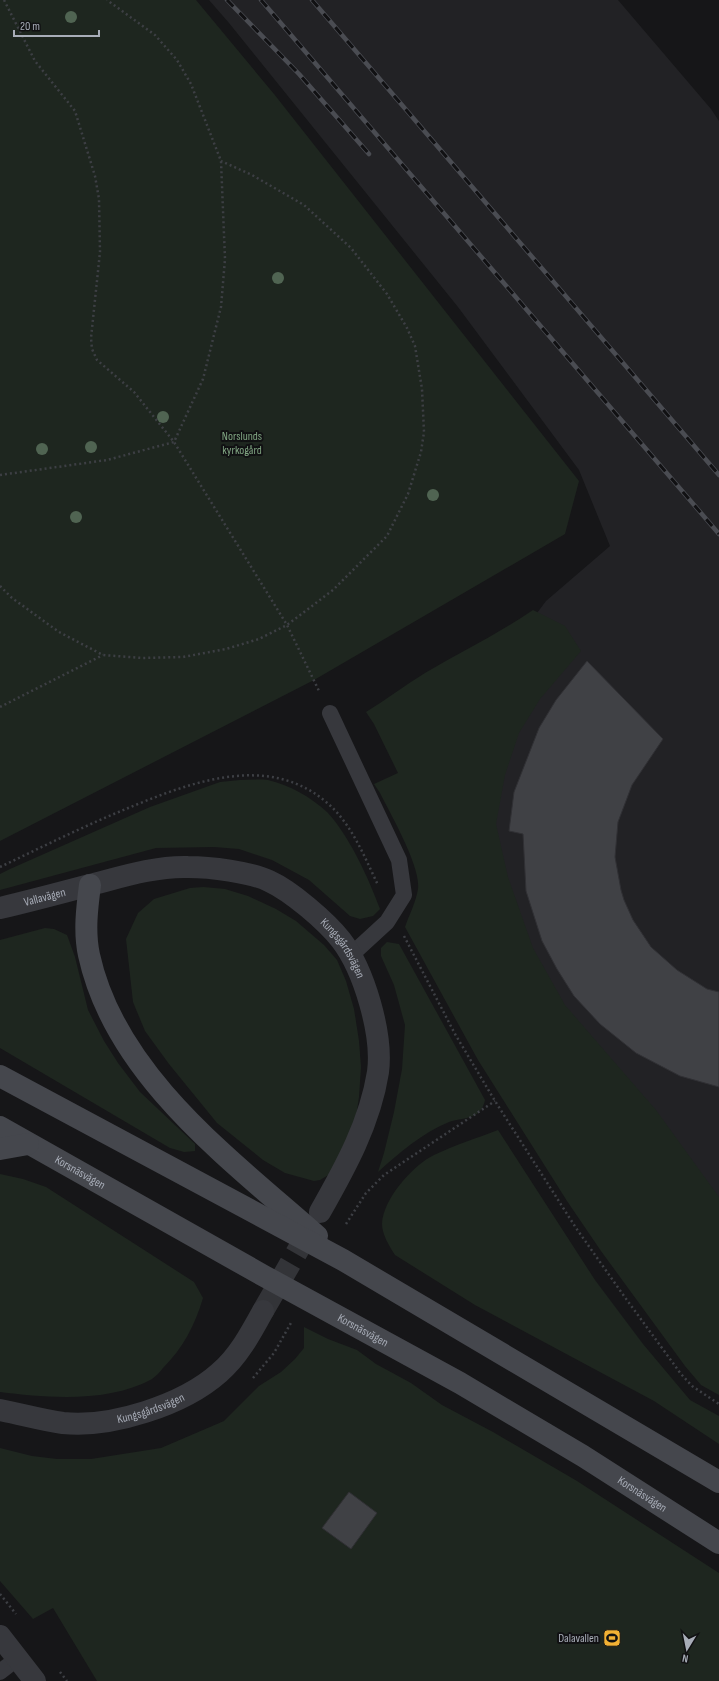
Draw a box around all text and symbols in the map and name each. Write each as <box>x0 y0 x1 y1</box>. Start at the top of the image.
scale bar <box>14 12 99 38</box>
text: 20 m <box>20 19 40 34</box>
park label: Norslunds kyrkogård <box>222 429 262 458</box>
street label: Vallavägen <box>22 885 67 910</box>
street label: Kungsgårdsvägen <box>317 915 368 981</box>
street label: Korsnäsvägen <box>52 1152 108 1193</box>
street label: Korsnäsvägen <box>335 1311 391 1350</box>
street label: Kungsgårdsvägen <box>116 1390 187 1427</box>
street label: Korsnäsvägen <box>615 1473 670 1516</box>
sports icon: Dalavallen <box>602 1628 622 1648</box>
north arrow <box>667 1629 707 1669</box>
place label: Dalavallen <box>558 1631 599 1646</box>
text: N <box>681 1651 689 1665</box>

